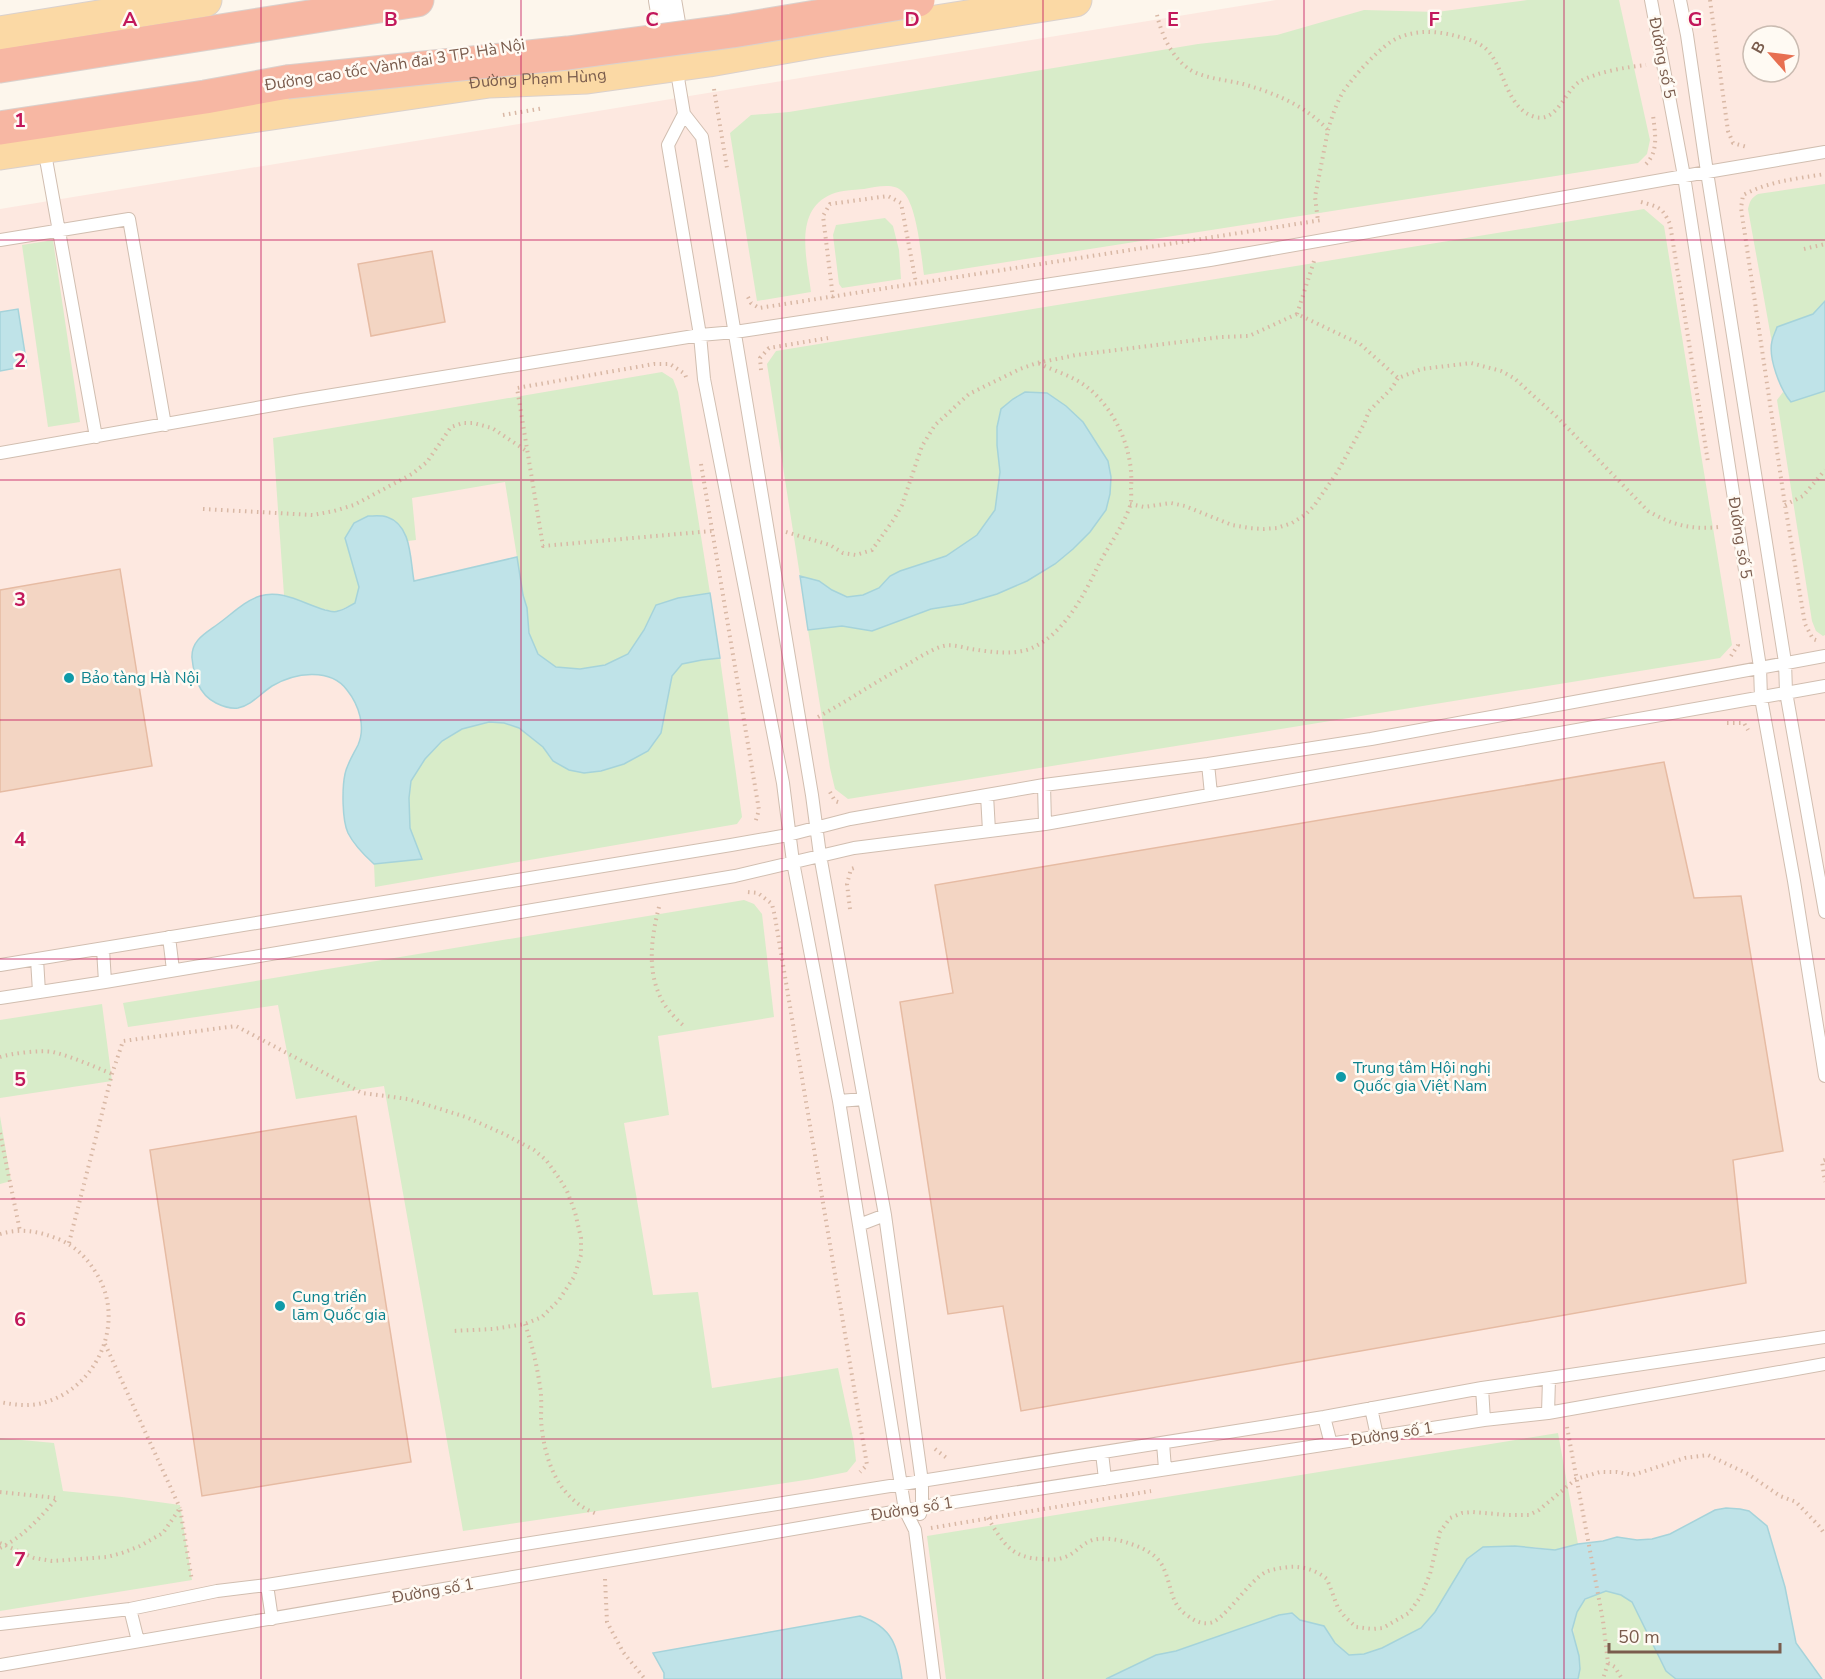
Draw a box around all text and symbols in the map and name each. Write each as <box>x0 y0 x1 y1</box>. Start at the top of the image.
text: A <box>123 6 138 33</box>
text: B <box>384 6 398 33</box>
text: C <box>645 6 659 33</box>
text: D <box>904 6 920 33</box>
text: E <box>1167 6 1179 33</box>
text: F <box>1428 6 1440 33</box>
text: G <box>1688 6 1702 33</box>
street label: Đường số 5 <box>1643 14 1681 101</box>
north arrow <box>1741 24 1801 84</box>
street label: Đường cao tốc Vành đai 3 TP. Hà Nội <box>262 34 527 97</box>
text: B <box>1746 37 1771 57</box>
street label: Đường Phạm Hùng <box>467 63 608 95</box>
text: 1 <box>14 107 26 134</box>
text: 2 <box>14 347 26 374</box>
street label: Đường số 5 <box>1723 494 1757 581</box>
text: 3 <box>14 586 26 613</box>
place label: Bảo tàng Hà Nội <box>81 667 199 689</box>
marker: Bảo tàng Hà Nội <box>62 671 76 685</box>
text: 4 <box>14 826 26 853</box>
place label: Trung tâm Hội nghị Quốc gia Việt Nam <box>1353 1057 1491 1097</box>
text: 5 <box>14 1066 26 1093</box>
marker: Trung tâm Hội nghị Quốc gia Việt Nam <box>1334 1070 1348 1084</box>
place label: Cung triển lãm Quốc gia <box>292 1286 386 1326</box>
marker: Cung triển lãm Quốc gia <box>273 1299 287 1313</box>
text: 6 <box>14 1306 26 1333</box>
street label: Đường số 1 <box>1348 1417 1435 1451</box>
street label: Đường số 1 <box>868 1492 955 1526</box>
text: 7 <box>14 1546 26 1573</box>
street label: Đường số 1 <box>389 1573 476 1609</box>
scale bar <box>1609 1616 1780 1654</box>
text: 50 m <box>1618 1625 1660 1649</box>

